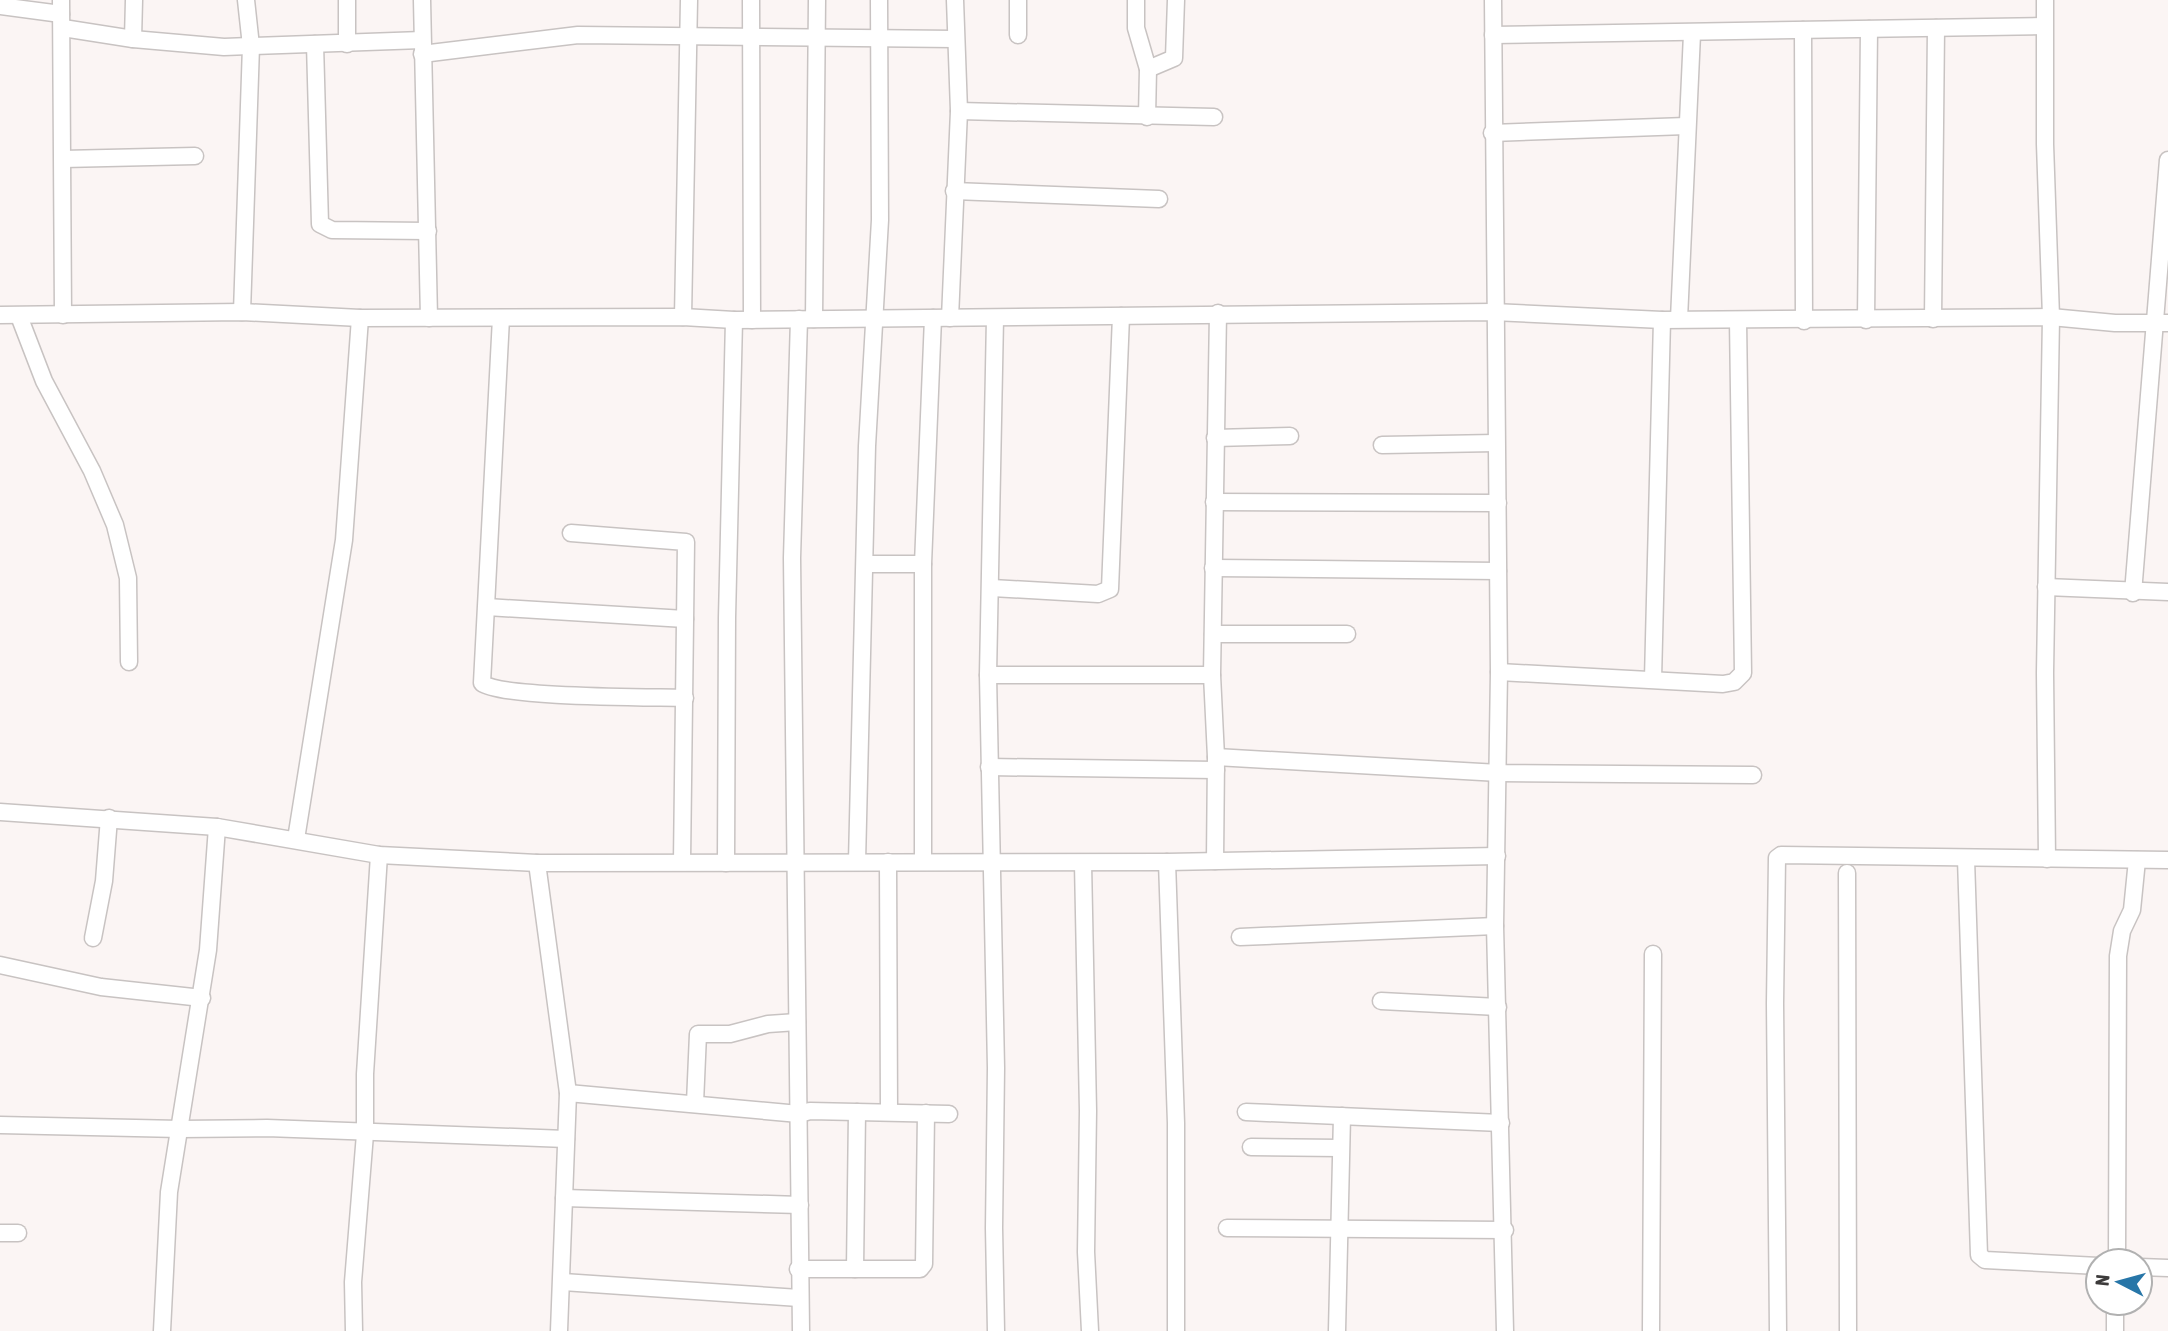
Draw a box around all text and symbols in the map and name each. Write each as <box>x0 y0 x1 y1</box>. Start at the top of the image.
north arrow <box>2084 1247 2154 1317</box>
text: N <box>2091 1273 2114 1287</box>

